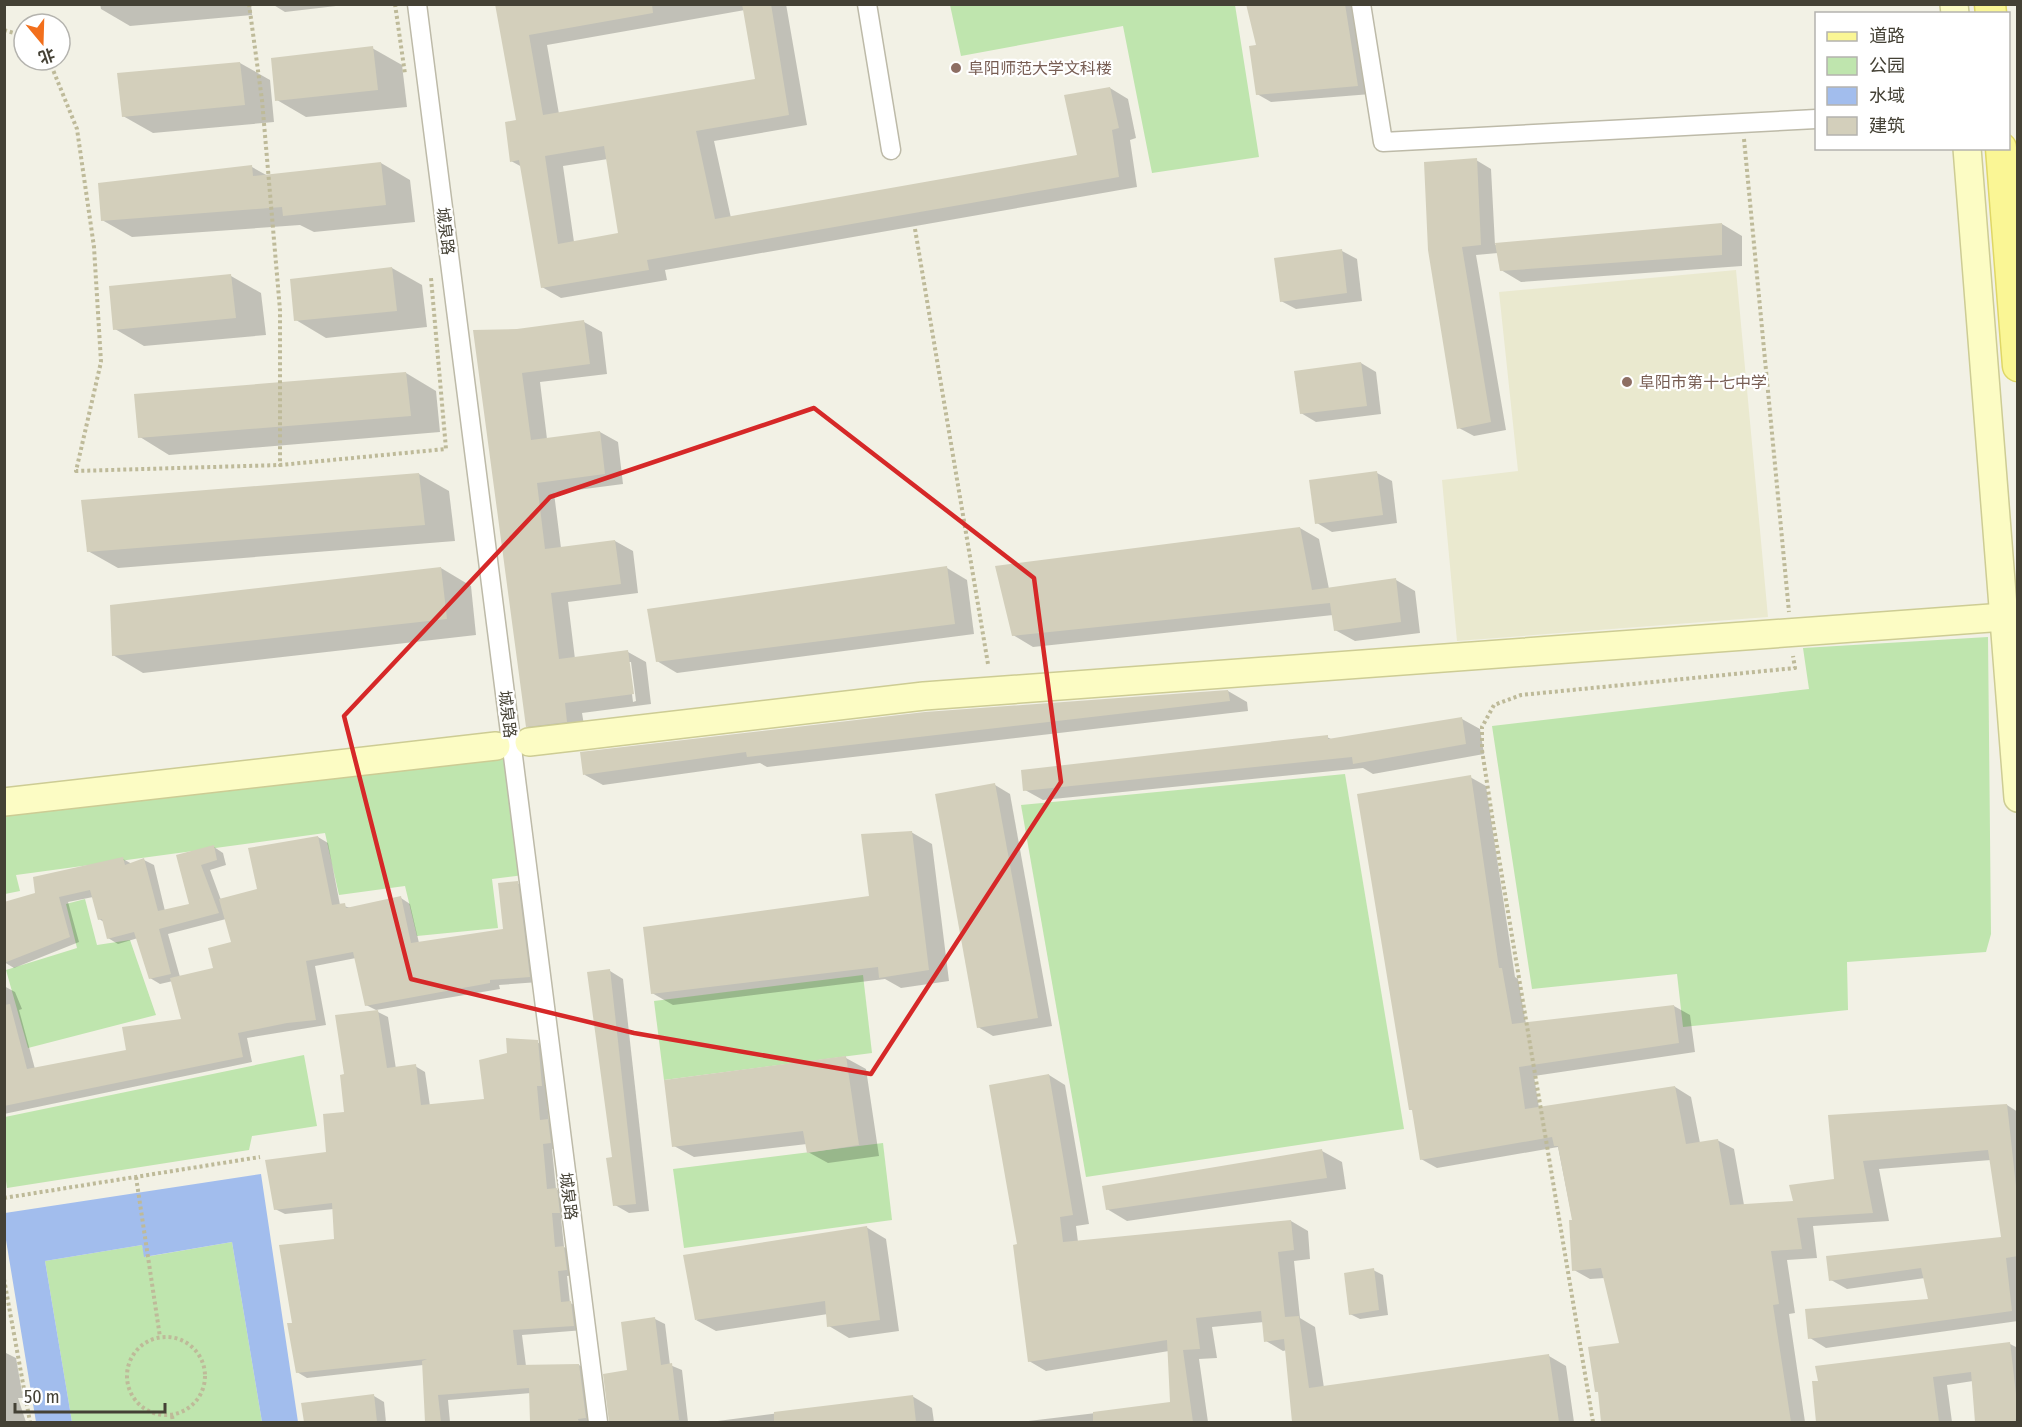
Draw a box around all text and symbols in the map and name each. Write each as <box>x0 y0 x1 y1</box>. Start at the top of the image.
north arrow <box>12 12 72 72</box>
legend <box>1815 12 2010 150</box>
text: 道路 <box>1869 25 1905 47</box>
text: 北 <box>36 44 57 67</box>
text: 公园 <box>1869 55 1905 77</box>
place label: 阜阳师范大学文科楼 <box>968 59 1112 78</box>
marker: 阜阳师范大学文科楼 <box>949 61 963 75</box>
text: 水域 <box>1869 85 1905 107</box>
text: 建筑 <box>1869 115 1905 137</box>
street label: 城泉路 <box>433 206 458 256</box>
place label: 阜阳市第十七中学 <box>1639 373 1767 392</box>
marker: 阜阳市第十七中学 <box>1620 375 1634 389</box>
street label: 城泉路 <box>495 689 520 739</box>
street label: 城泉路 <box>556 1171 581 1221</box>
scale bar <box>15 1376 165 1414</box>
text: 50 m <box>24 1386 60 1408</box>

